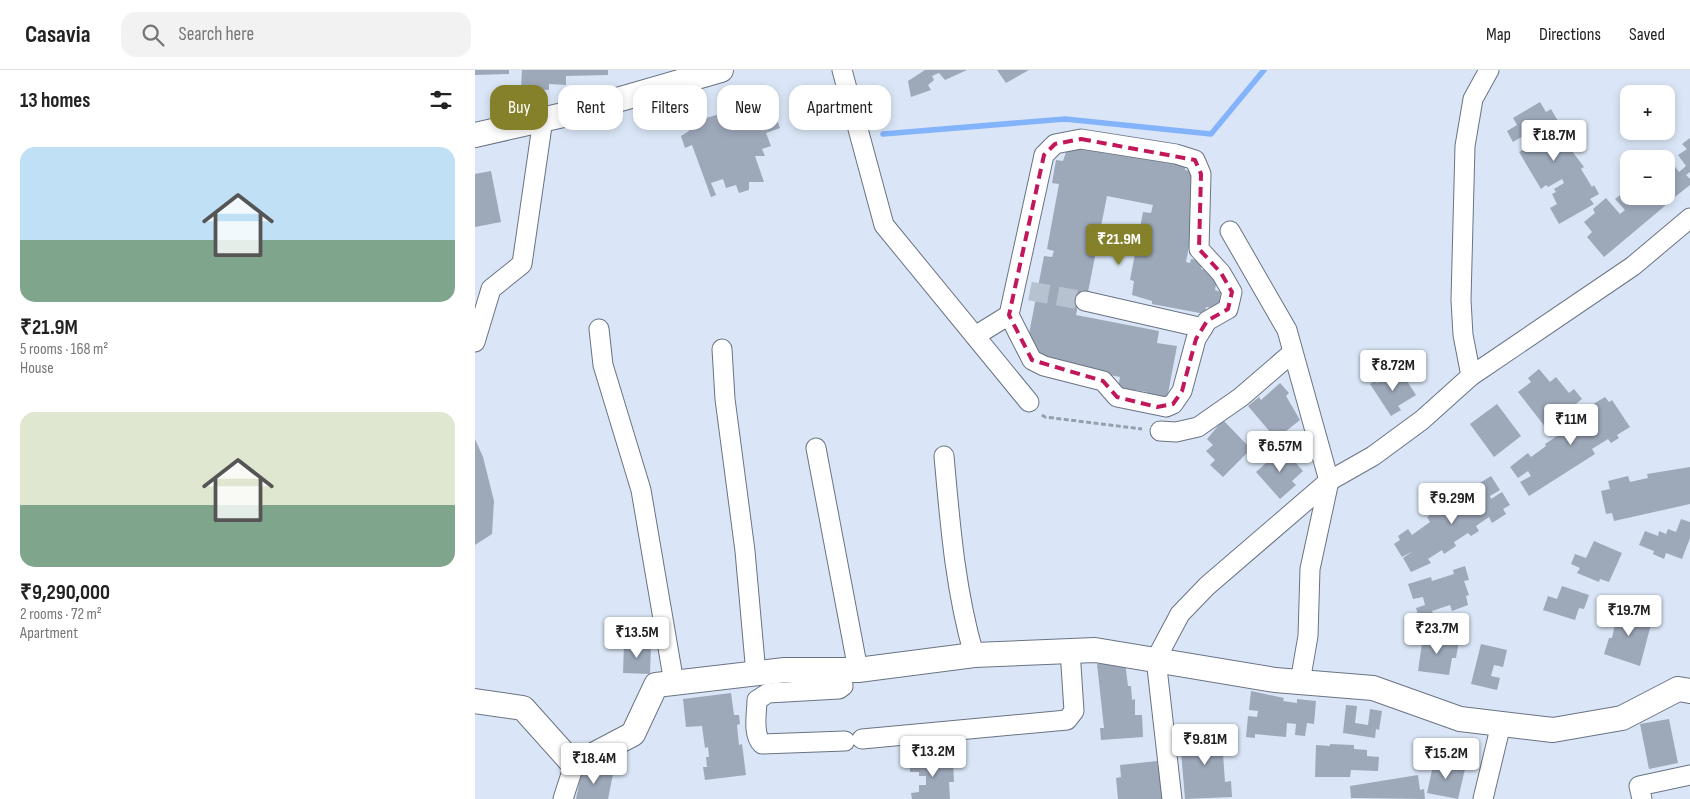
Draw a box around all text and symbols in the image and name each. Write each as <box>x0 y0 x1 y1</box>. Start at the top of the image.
search box <box>121 12 471 57</box>
text: Casavia <box>25 20 91 49</box>
icon: search <box>139 21 167 49</box>
text: Search here <box>179 23 254 46</box>
text: Map <box>1486 24 1511 45</box>
text: Directions <box>1539 24 1601 45</box>
text: Saved <box>1629 24 1665 45</box>
chip: Buy <box>490 85 548 130</box>
chip: Rent <box>558 85 623 130</box>
chip: Filters <box>633 85 707 130</box>
chip: New <box>717 85 779 130</box>
chip: Apartment <box>789 85 891 130</box>
map controls <box>1620 85 1675 205</box>
button: + <box>1620 85 1675 140</box>
icon: filters <box>427 86 455 114</box>
text: 13 homes <box>20 88 90 113</box>
pin: ₹18.7M <box>1513 119 1595 162</box>
text: ₹18.7M <box>1532 126 1576 145</box>
button: − <box>1620 150 1675 205</box>
icon: home <box>193 180 283 270</box>
pin: ₹21.9M <box>1078 224 1160 266</box>
text: ₹21.9M <box>1097 230 1141 249</box>
text: ₹21.9M <box>20 315 78 340</box>
text: 5 rooms · 168 m² <box>20 340 108 359</box>
pin: ₹8.72M <box>1352 350 1434 392</box>
text: ₹8.72M <box>1371 356 1415 375</box>
text: House <box>20 359 54 378</box>
pin: ₹11M <box>1541 404 1601 446</box>
text: ₹11M <box>1555 410 1587 429</box>
pin: ₹6.57M <box>1239 430 1321 473</box>
text: ₹6.57M <box>1258 437 1302 456</box>
icon: home <box>193 445 283 535</box>
pin: ₹9.29M <box>1411 482 1493 525</box>
text: ₹9.29M <box>1429 489 1475 508</box>
text: ₹9,290,000 <box>20 580 110 605</box>
pin: ₹19.7M <box>1588 594 1670 637</box>
text: ₹19.7M <box>1608 601 1650 620</box>
text: 2 rooms · 72 m² <box>20 605 102 624</box>
pin: ₹23.7M <box>1396 612 1478 655</box>
pin: ₹13.5M <box>596 616 678 659</box>
text: ₹23.7M <box>1415 619 1459 638</box>
text: ₹13.5M <box>615 623 659 642</box>
text: Apartment <box>20 624 78 643</box>
pin: ₹9.81M <box>1164 724 1246 766</box>
text: ₹9.81M <box>1183 730 1227 749</box>
pin: ₹13.2M <box>892 736 974 778</box>
pin: ₹15.2M <box>1405 738 1487 780</box>
pin: ₹18.4M <box>553 742 635 785</box>
text: ₹13.2M <box>911 742 955 761</box>
text: ₹15.2M <box>1424 744 1468 763</box>
text: ₹18.4M <box>572 749 616 768</box>

